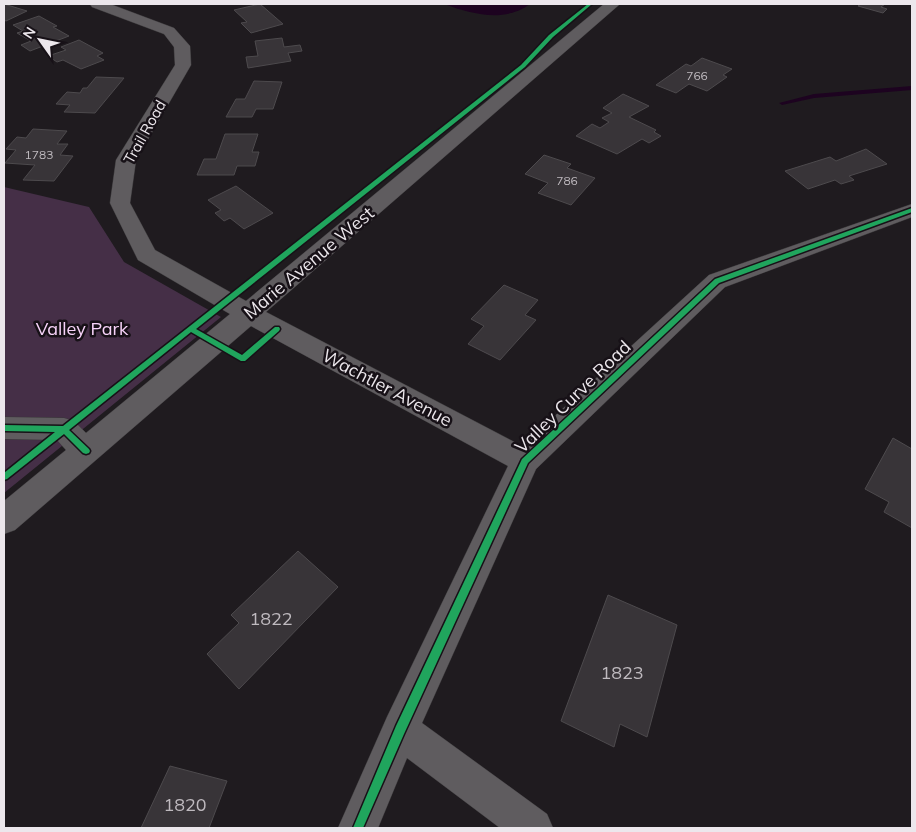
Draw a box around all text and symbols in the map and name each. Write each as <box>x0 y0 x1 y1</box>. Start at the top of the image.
north arrow <box>15 15 65 65</box>
text: N <box>19 24 40 42</box>
house number: 766 <box>686 68 708 83</box>
street label: Trail Road <box>119 96 170 167</box>
house number: 1783 <box>25 147 53 162</box>
house number: 786 <box>556 173 578 188</box>
street label: Marie Avenue West <box>239 201 378 324</box>
park label: Valley Park <box>36 317 129 340</box>
street label: Valley Curve Road <box>510 335 635 458</box>
street label: Wachtler Avenue <box>318 344 456 431</box>
house number: 1822 <box>249 607 293 630</box>
house number: 1823 <box>600 661 644 684</box>
house number: 1820 <box>163 793 207 816</box>

